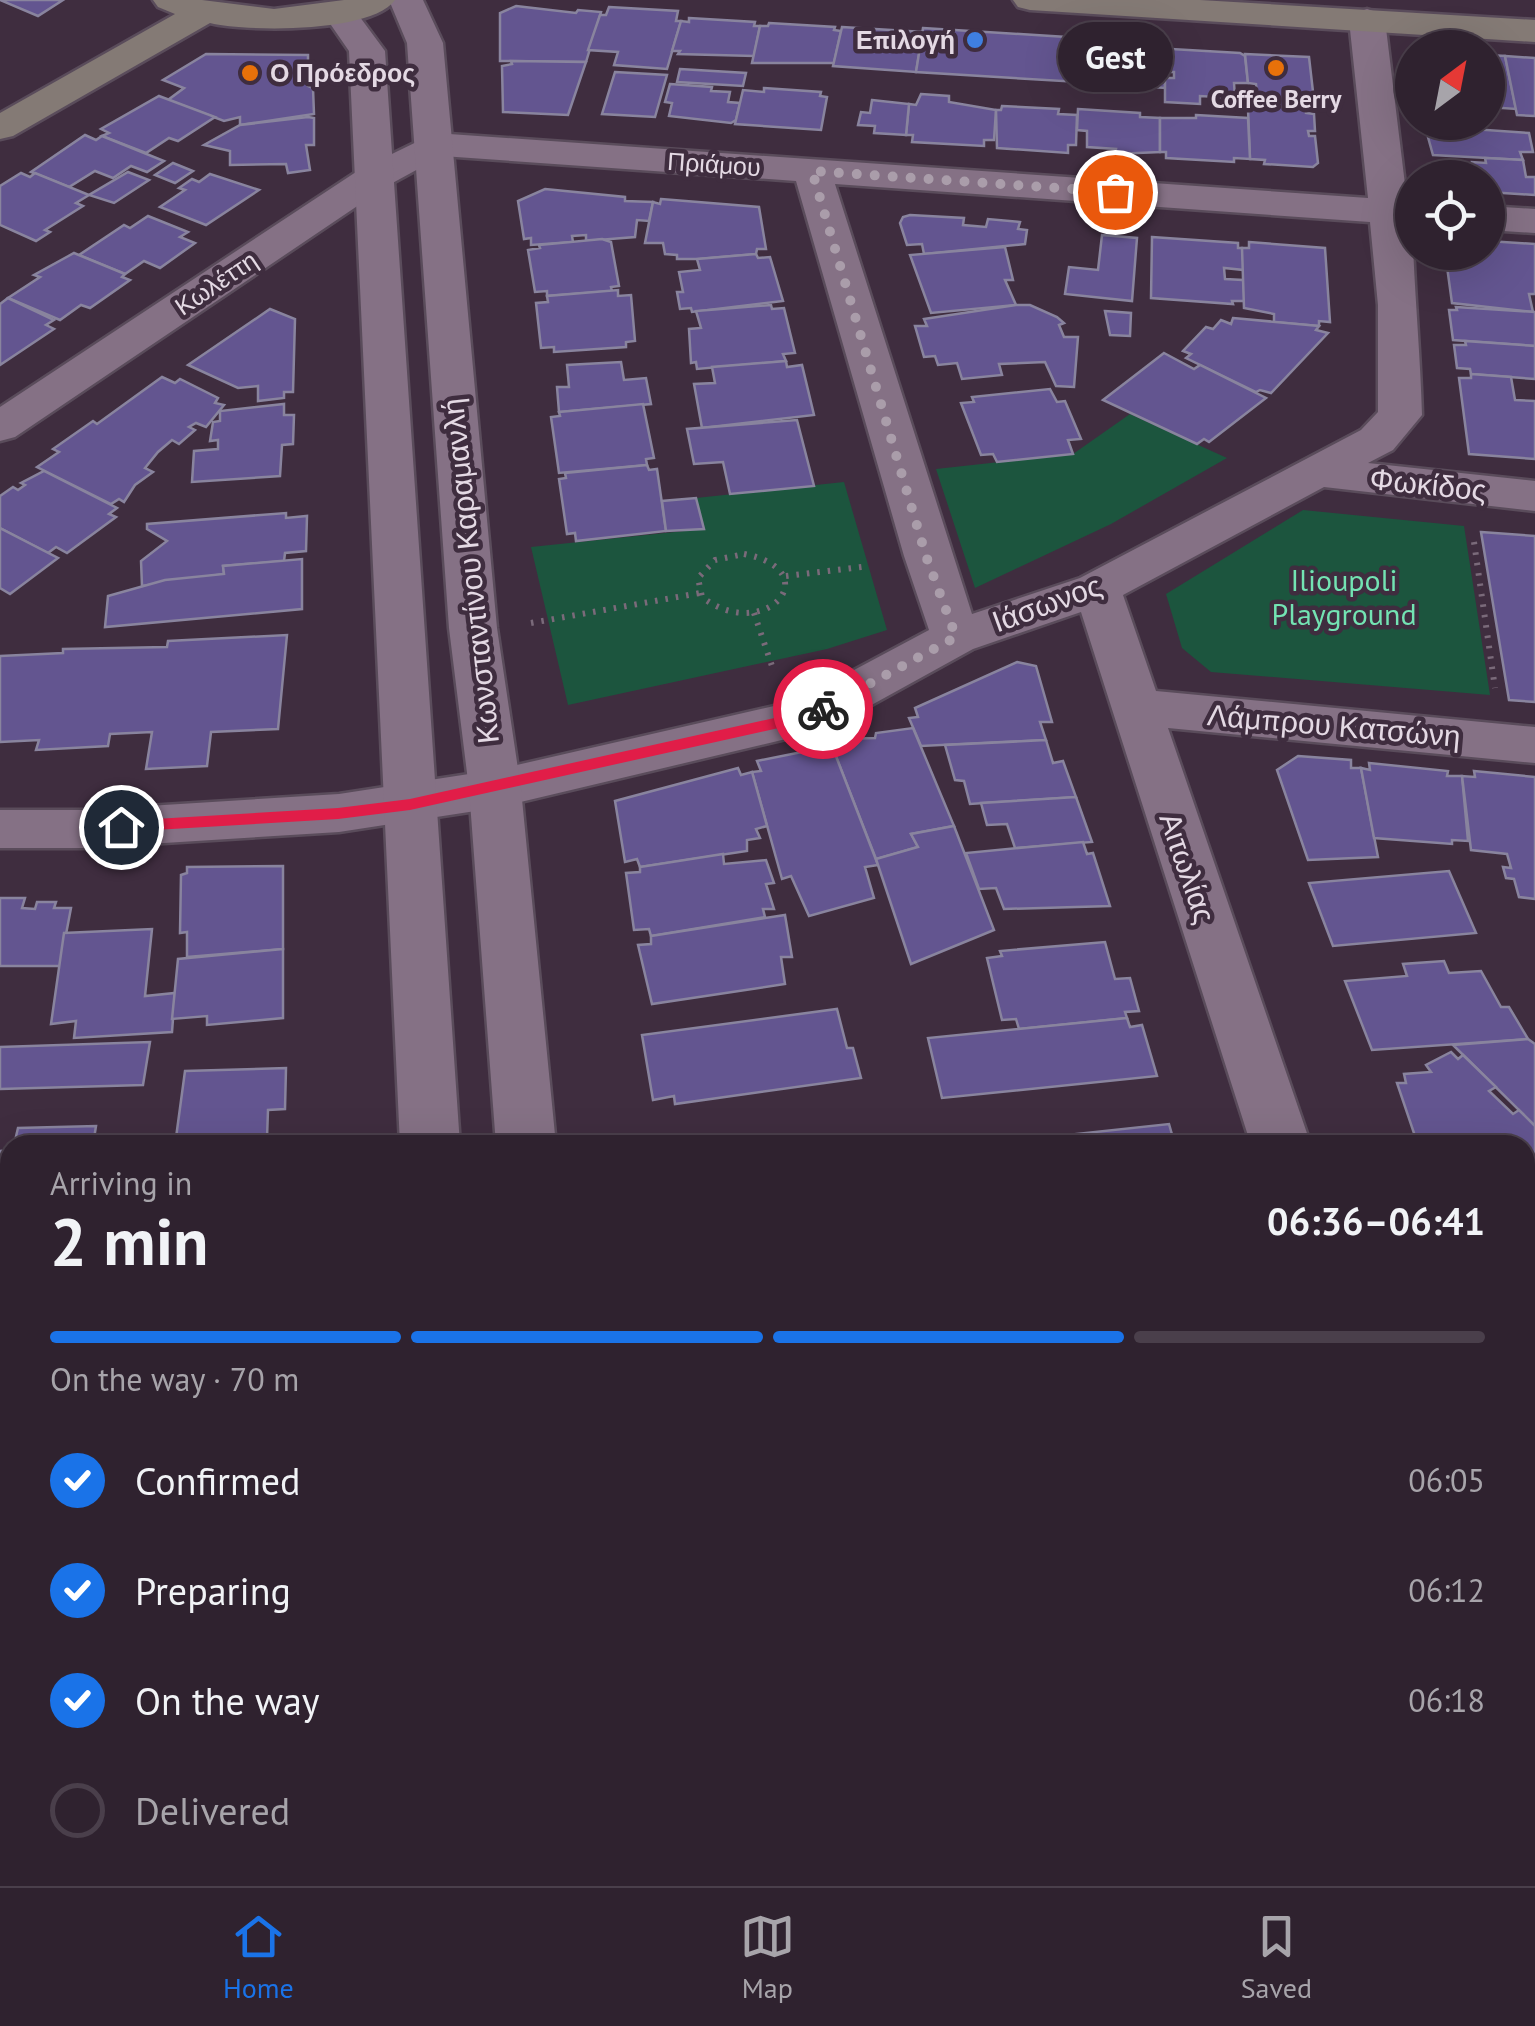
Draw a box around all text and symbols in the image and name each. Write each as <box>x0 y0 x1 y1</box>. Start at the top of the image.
callout: Gest <box>1058 22 1172 92</box>
place label: Επιλογή <box>856 24 955 56</box>
marker: Επιλογή <box>964 29 986 51</box>
north arrow <box>1395 30 1505 140</box>
map controls <box>1395 30 1505 270</box>
text: Gest <box>1085 36 1146 78</box>
place label: Ο Πρόεδρος <box>270 57 415 89</box>
marker: Coffee Berry <box>1265 57 1287 79</box>
marker: Ο Πρόεδρος <box>239 62 261 84</box>
place label: Coffee Berry <box>1211 83 1342 115</box>
street label: Πριάμου <box>666 145 762 183</box>
pin <box>1073 150 1158 235</box>
button: locate <box>1395 160 1505 270</box>
icon: bag <box>1088 165 1143 220</box>
street label: Κωλέττη <box>169 244 263 322</box>
street label: Κωνσταντίνου Καραμανλή <box>432 397 507 746</box>
street label: Φωκίδος <box>1368 458 1488 509</box>
park label: Ilioupoli Playground <box>1271 560 1417 633</box>
street label: Ιάσωνος <box>986 565 1107 640</box>
courier <box>773 659 873 759</box>
icon: bike <box>796 682 851 737</box>
street label: Λάμπρου Κατσώνη <box>1206 694 1462 755</box>
pin <box>79 785 164 870</box>
icon: home <box>94 800 149 855</box>
street label: Αιτωλίας <box>1151 807 1225 928</box>
text: Arriving in <box>50 1162 192 1204</box>
text: 06:36–06:41 <box>1267 1196 1485 1245</box>
text: 2 min <box>50 1199 209 1283</box>
text: On the way · 70 m <box>50 1358 299 1400</box>
icon: check <box>50 1453 105 1508</box>
text: Confirmed <box>135 1456 301 1505</box>
text: 06:05 <box>1408 1459 1485 1501</box>
icon: check <box>50 1563 105 1618</box>
text: Preparing <box>135 1566 291 1615</box>
text: 06:12 <box>1408 1569 1485 1611</box>
icon: check <box>50 1673 105 1728</box>
text: On the way <box>135 1676 320 1725</box>
text: 06:18 <box>1408 1679 1485 1721</box>
text: Delivered <box>135 1786 290 1835</box>
tab: Home <box>223 1909 294 2006</box>
tab: Map <box>740 1909 795 2006</box>
tab: Saved <box>1241 1909 1312 2006</box>

